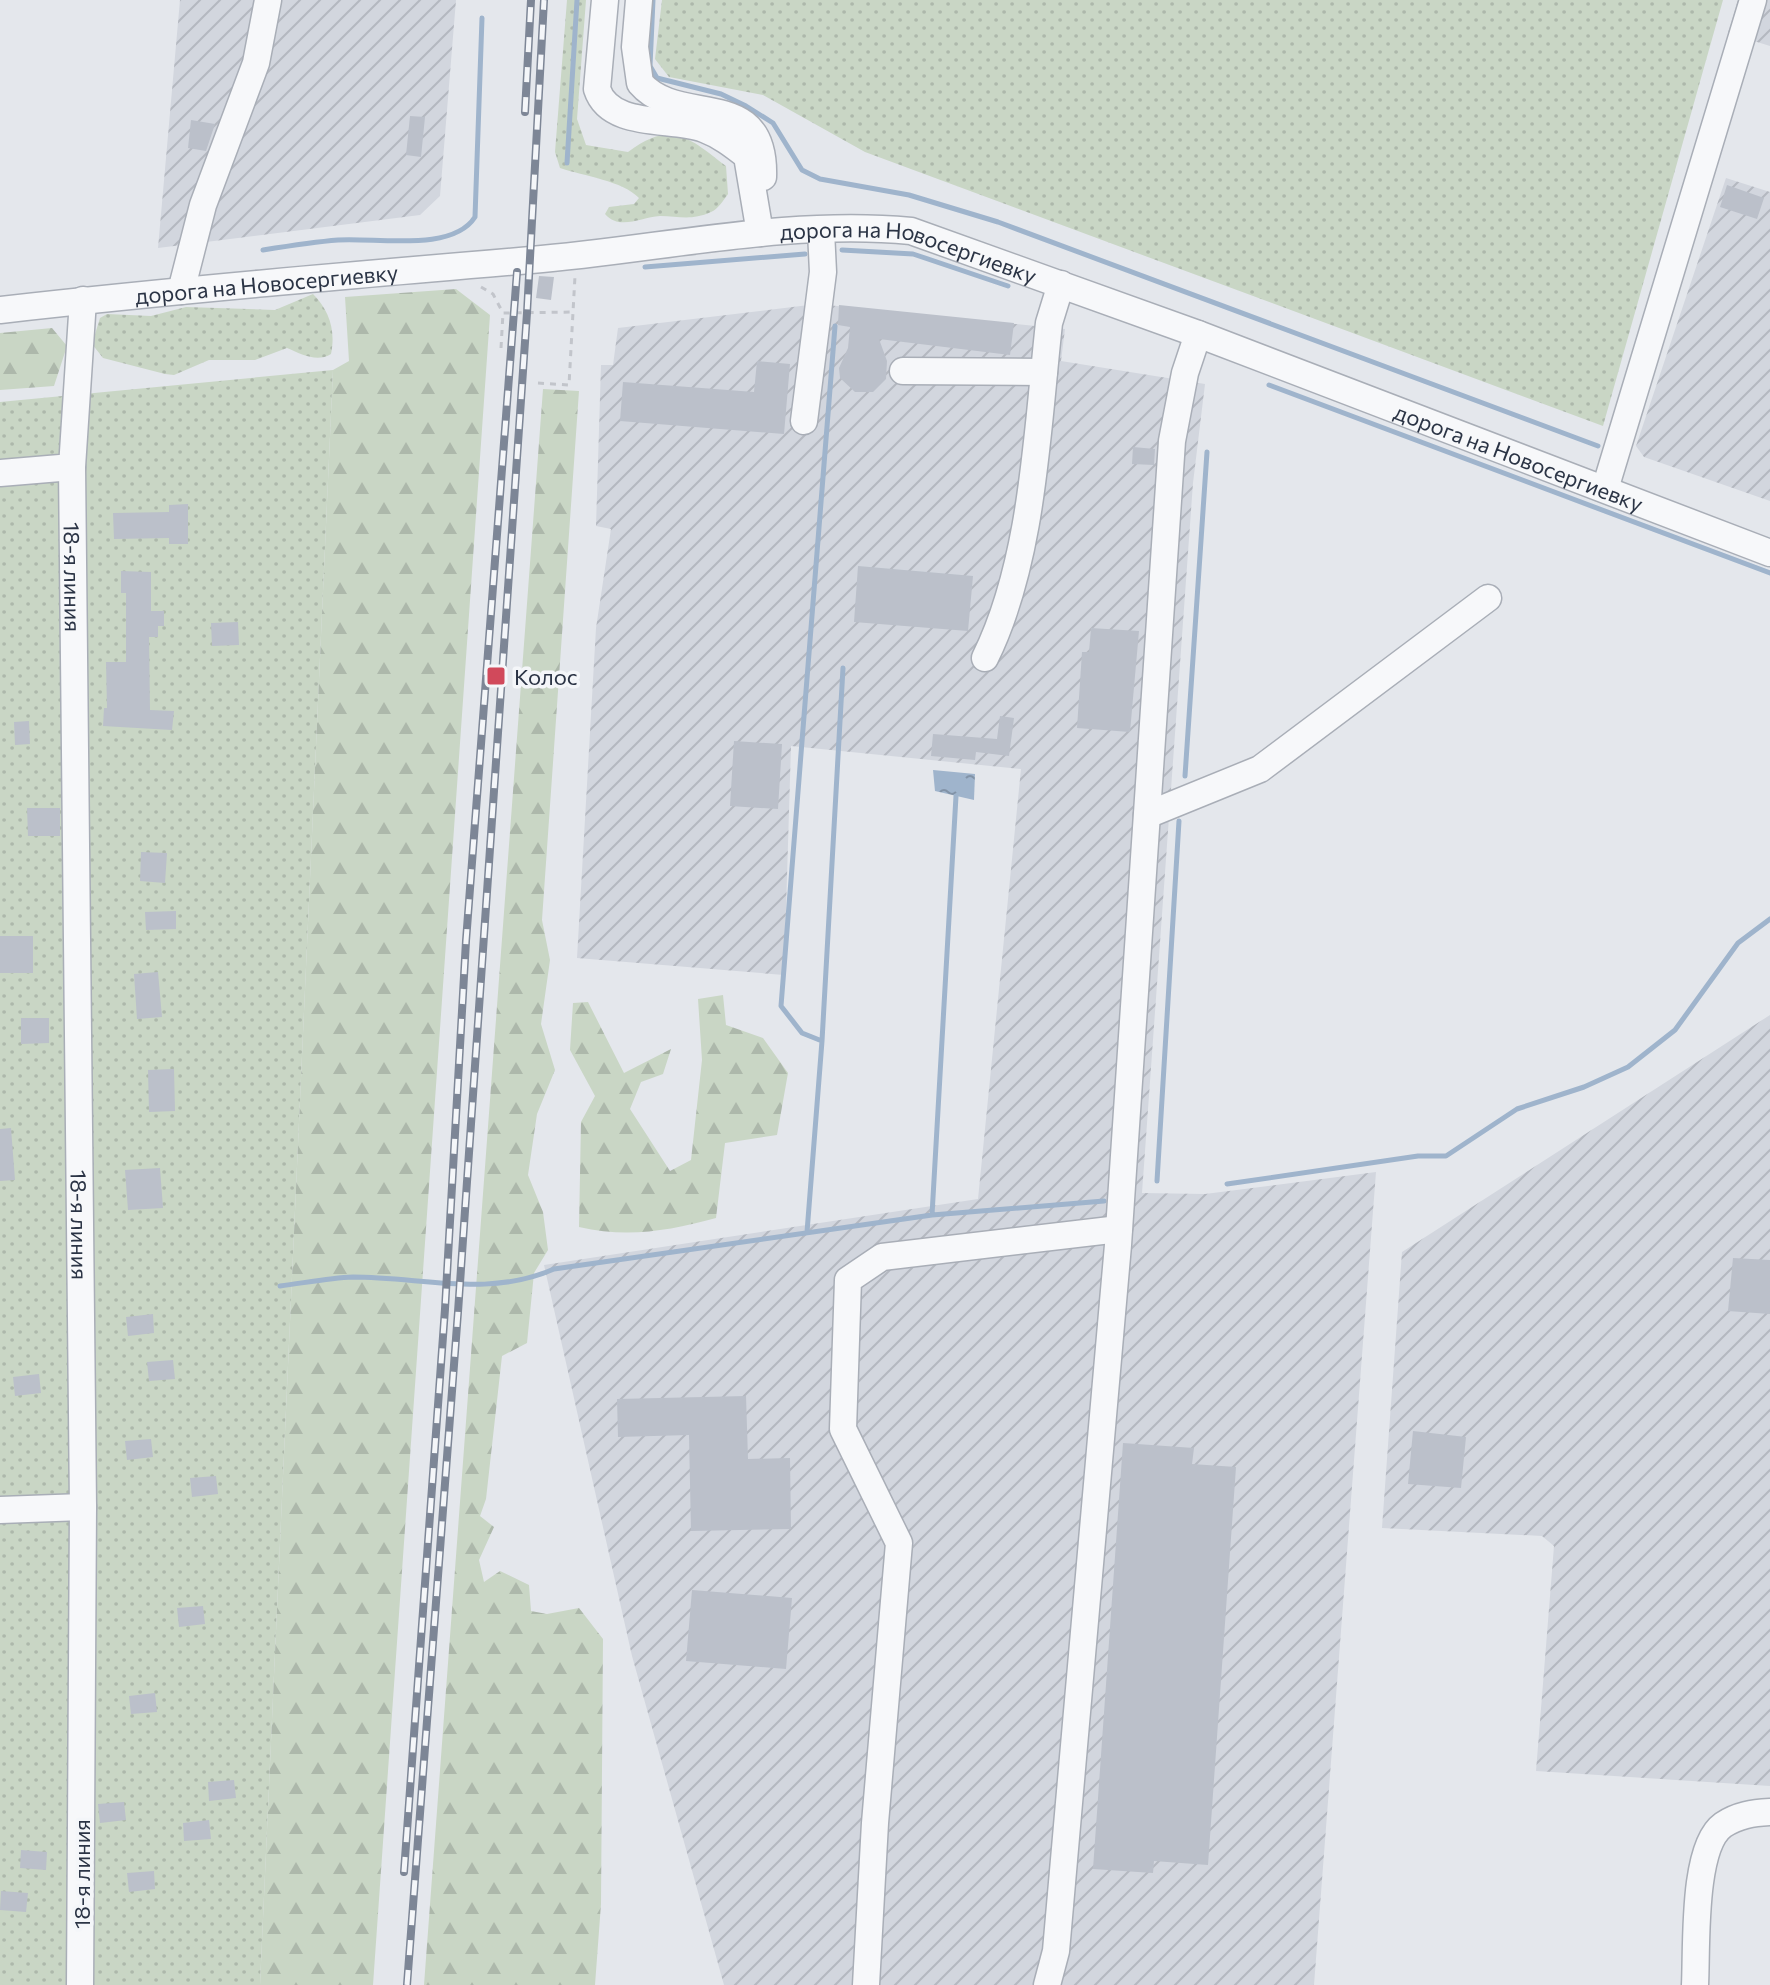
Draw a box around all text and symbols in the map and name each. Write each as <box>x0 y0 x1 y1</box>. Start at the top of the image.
street label: дорога на Новосергиевку <box>779 215 1041 289</box>
street label: дорога на Новосергиевку <box>134 258 399 309</box>
street label: дорога на Новосергиевку <box>1391 397 1647 517</box>
street label: 18-я линия <box>59 522 87 632</box>
place label: Колос <box>514 663 578 690</box>
marker: Колос <box>485 665 507 687</box>
street label: 18-я линия <box>66 1170 94 1280</box>
street label: 18-я линия <box>68 1819 95 1929</box>

